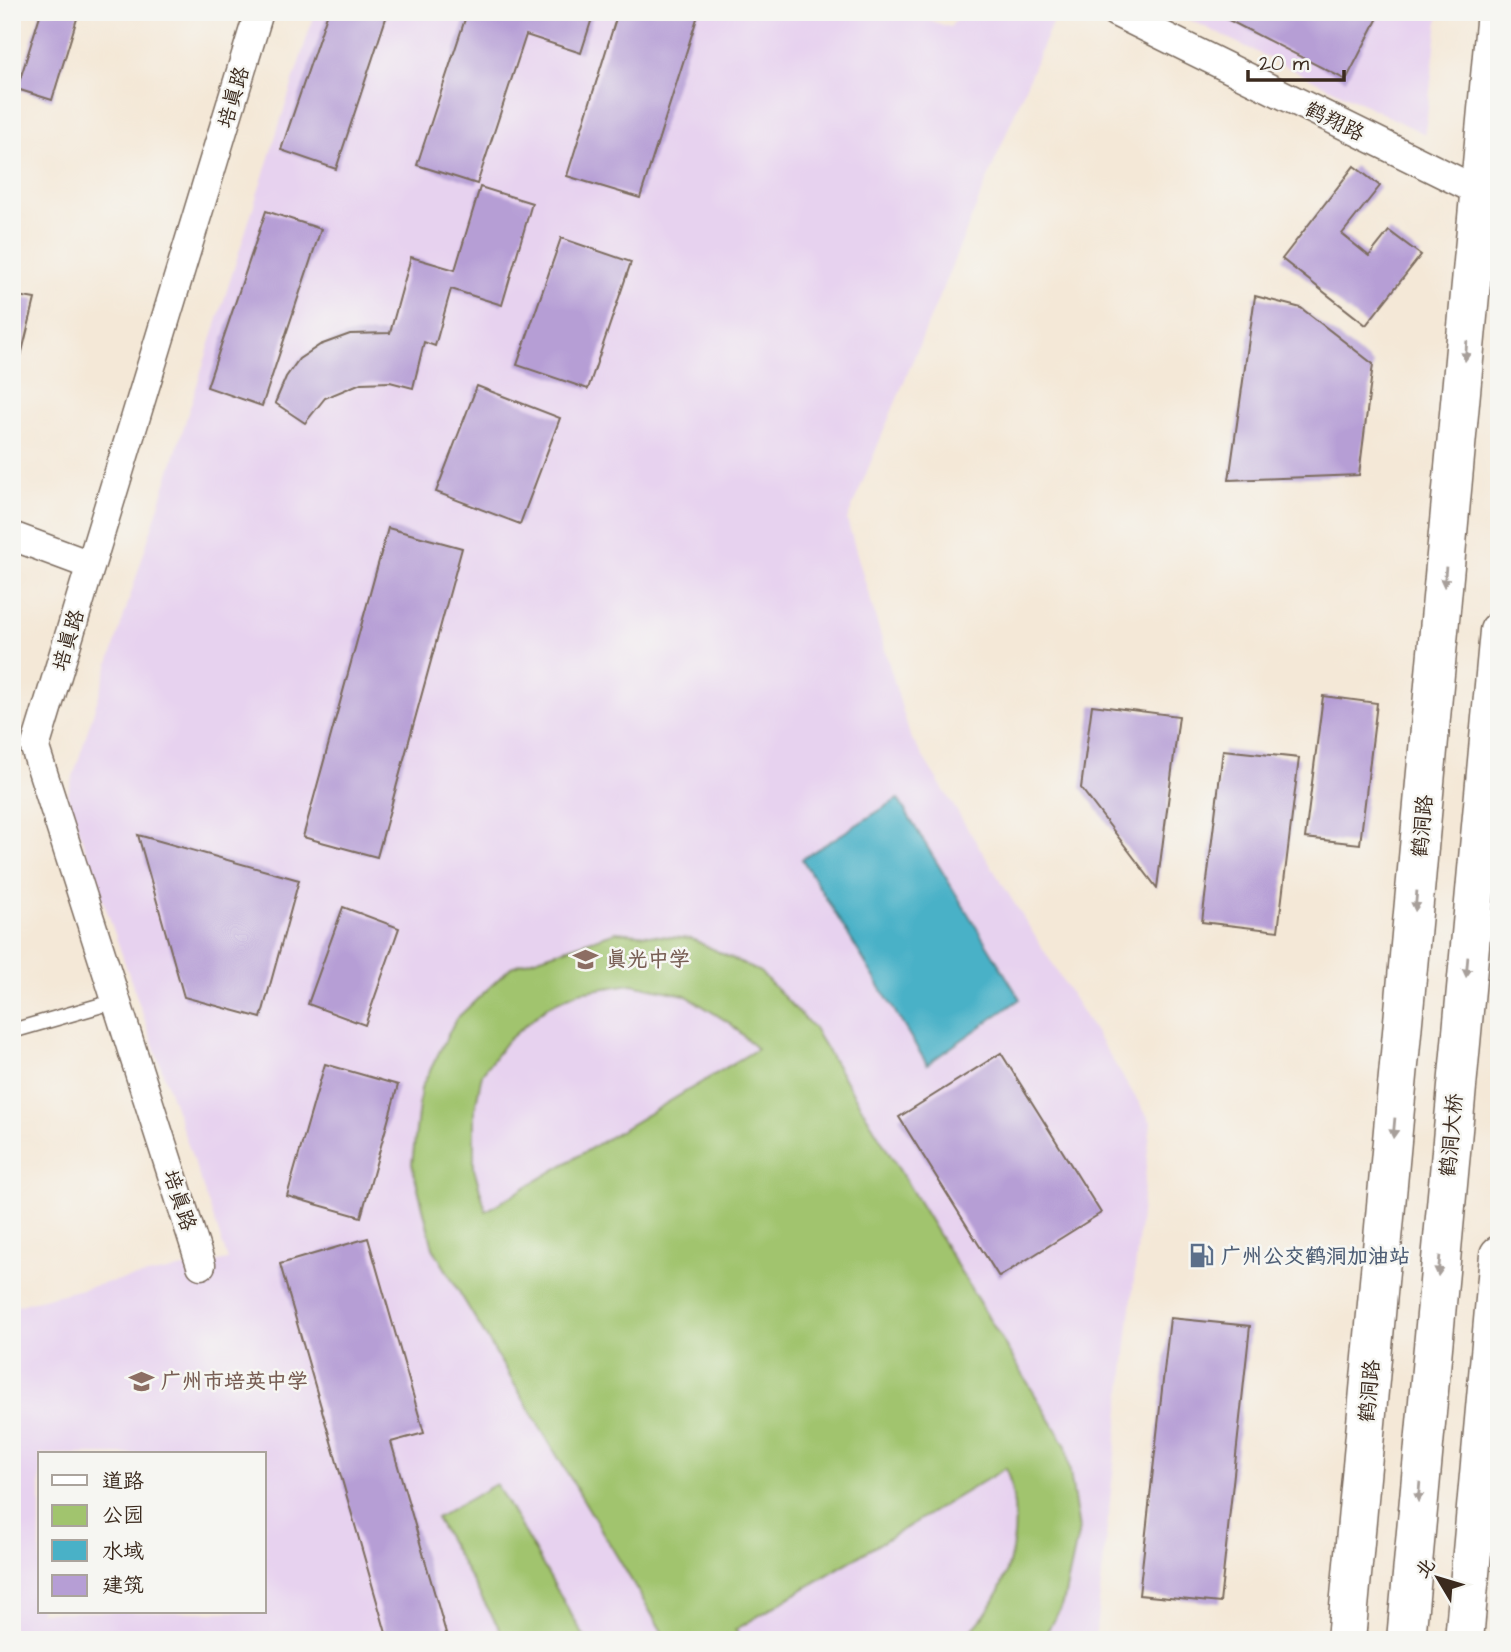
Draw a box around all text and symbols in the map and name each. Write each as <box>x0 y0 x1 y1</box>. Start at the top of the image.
scale bar <box>1248 38 1345 82</box>
text: 20 m <box>1259 49 1310 78</box>
street label: 培真路 <box>210 63 257 132</box>
street label: 鹤翔路 <box>1300 95 1369 148</box>
one-way arrow <box>1460 340 1471 362</box>
one-way arrow <box>1439 566 1450 588</box>
street label: 培真路 <box>45 606 92 675</box>
street label: 鹤洞路 <box>1405 793 1440 859</box>
one-way arrow <box>1410 890 1421 912</box>
school or university icon: 真光中学 <box>572 945 600 973</box>
place label: 真光中学 <box>606 945 690 974</box>
one-way arrow <box>1461 956 1472 978</box>
street label: 鹤洞大桥 <box>1433 1092 1470 1178</box>
one-way arrow <box>1389 1117 1400 1139</box>
street label: 培真路 <box>156 1166 203 1235</box>
fuel station icon: 广州公交鹤洞加油站 <box>1187 1242 1215 1270</box>
place label: 广州公交鹤洞加油站 <box>1221 1242 1410 1271</box>
one-way arrow <box>1433 1255 1444 1277</box>
street label: 鹤洞路 <box>1352 1358 1387 1424</box>
school or university icon: 广州市培英中学 <box>127 1367 155 1395</box>
place label: 广州市培英中学 <box>161 1367 308 1396</box>
legend <box>38 1452 266 1614</box>
text: 道路 <box>102 1467 144 1496</box>
one-way arrow <box>1413 1482 1424 1504</box>
text: 公园 <box>102 1501 144 1530</box>
text: 水域 <box>102 1537 144 1566</box>
north arrow <box>1402 1544 1472 1614</box>
text: 北 <box>1409 1553 1442 1584</box>
text: 建筑 <box>102 1571 144 1600</box>

